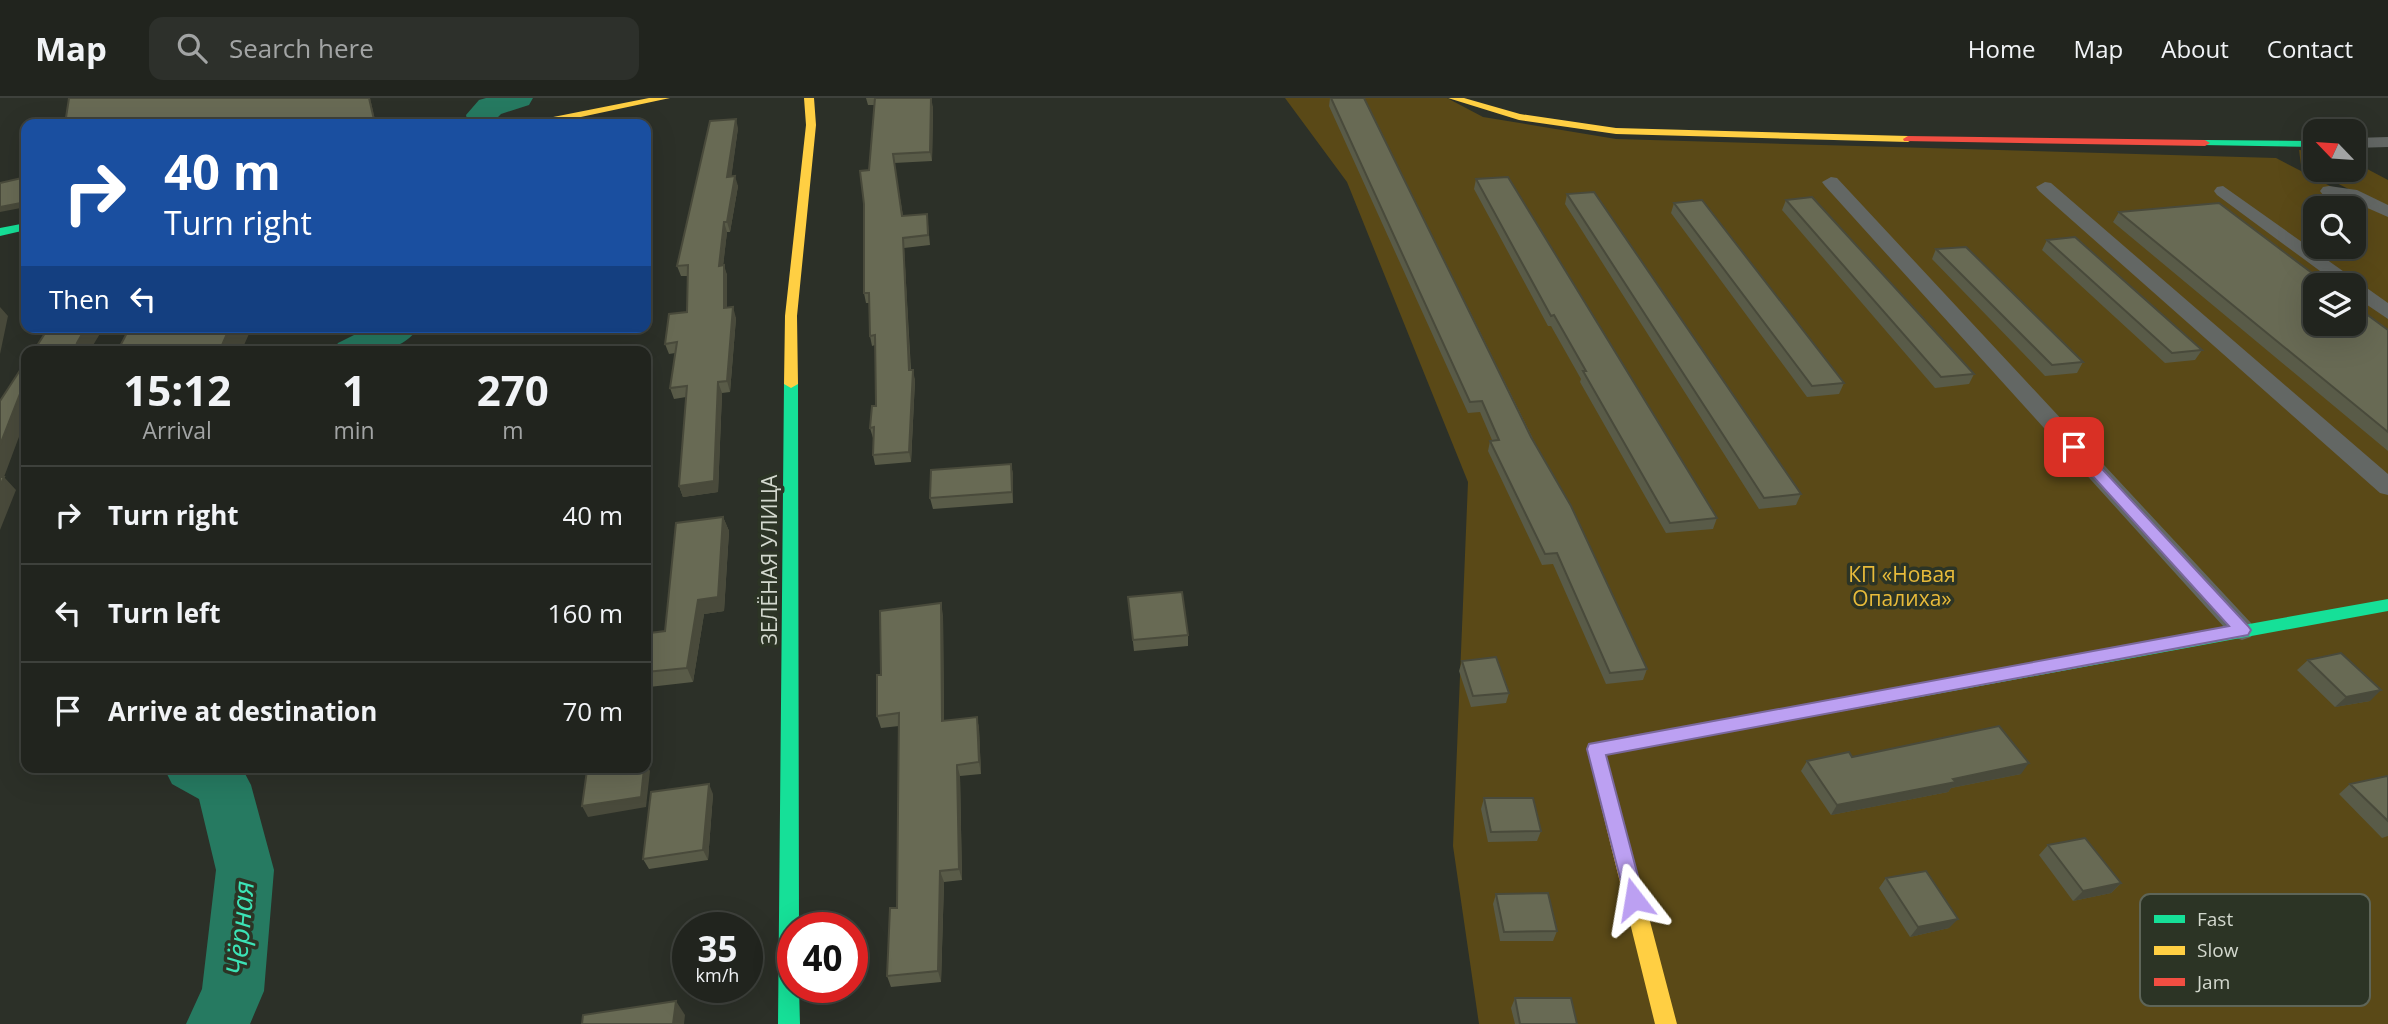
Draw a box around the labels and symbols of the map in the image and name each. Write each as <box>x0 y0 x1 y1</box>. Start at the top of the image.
north arrow <box>2303 119 2366 182</box>
pin <box>2044 417 2104 477</box>
street label: ЗЕЛЁНАЯ УЛИЦА <box>755 474 783 645</box>
park label: КП «Новая Опалиха» <box>1848 560 1956 612</box>
position arrow <box>1597 862 1671 936</box>
water label: Чёрная <box>216 879 262 977</box>
legend <box>2140 894 2370 1006</box>
text: Fast <box>2197 906 2233 932</box>
speed limit sign: 40 <box>777 912 868 1003</box>
text: Slow <box>2197 937 2239 963</box>
text: Jam <box>2195 969 2230 995</box>

